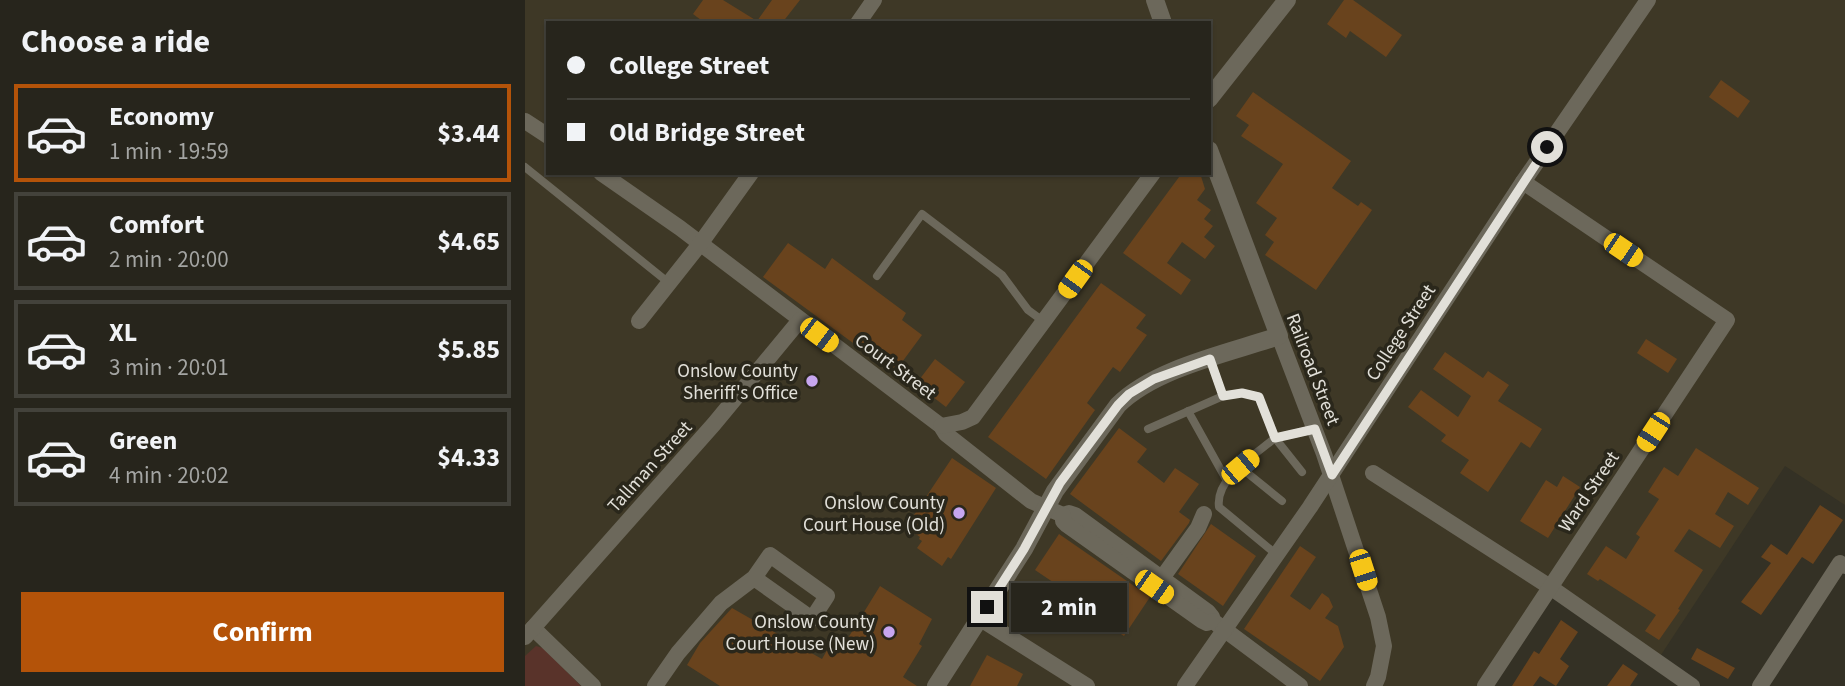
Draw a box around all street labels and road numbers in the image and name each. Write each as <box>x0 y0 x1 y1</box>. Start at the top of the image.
street label: College Street <box>1360 279 1443 386</box>
street label: Railroad Street <box>1279 310 1347 430</box>
street label: Court Street <box>849 328 942 407</box>
street label: Tallman Street <box>602 415 699 519</box>
street label: Ward Street <box>1552 445 1627 538</box>

